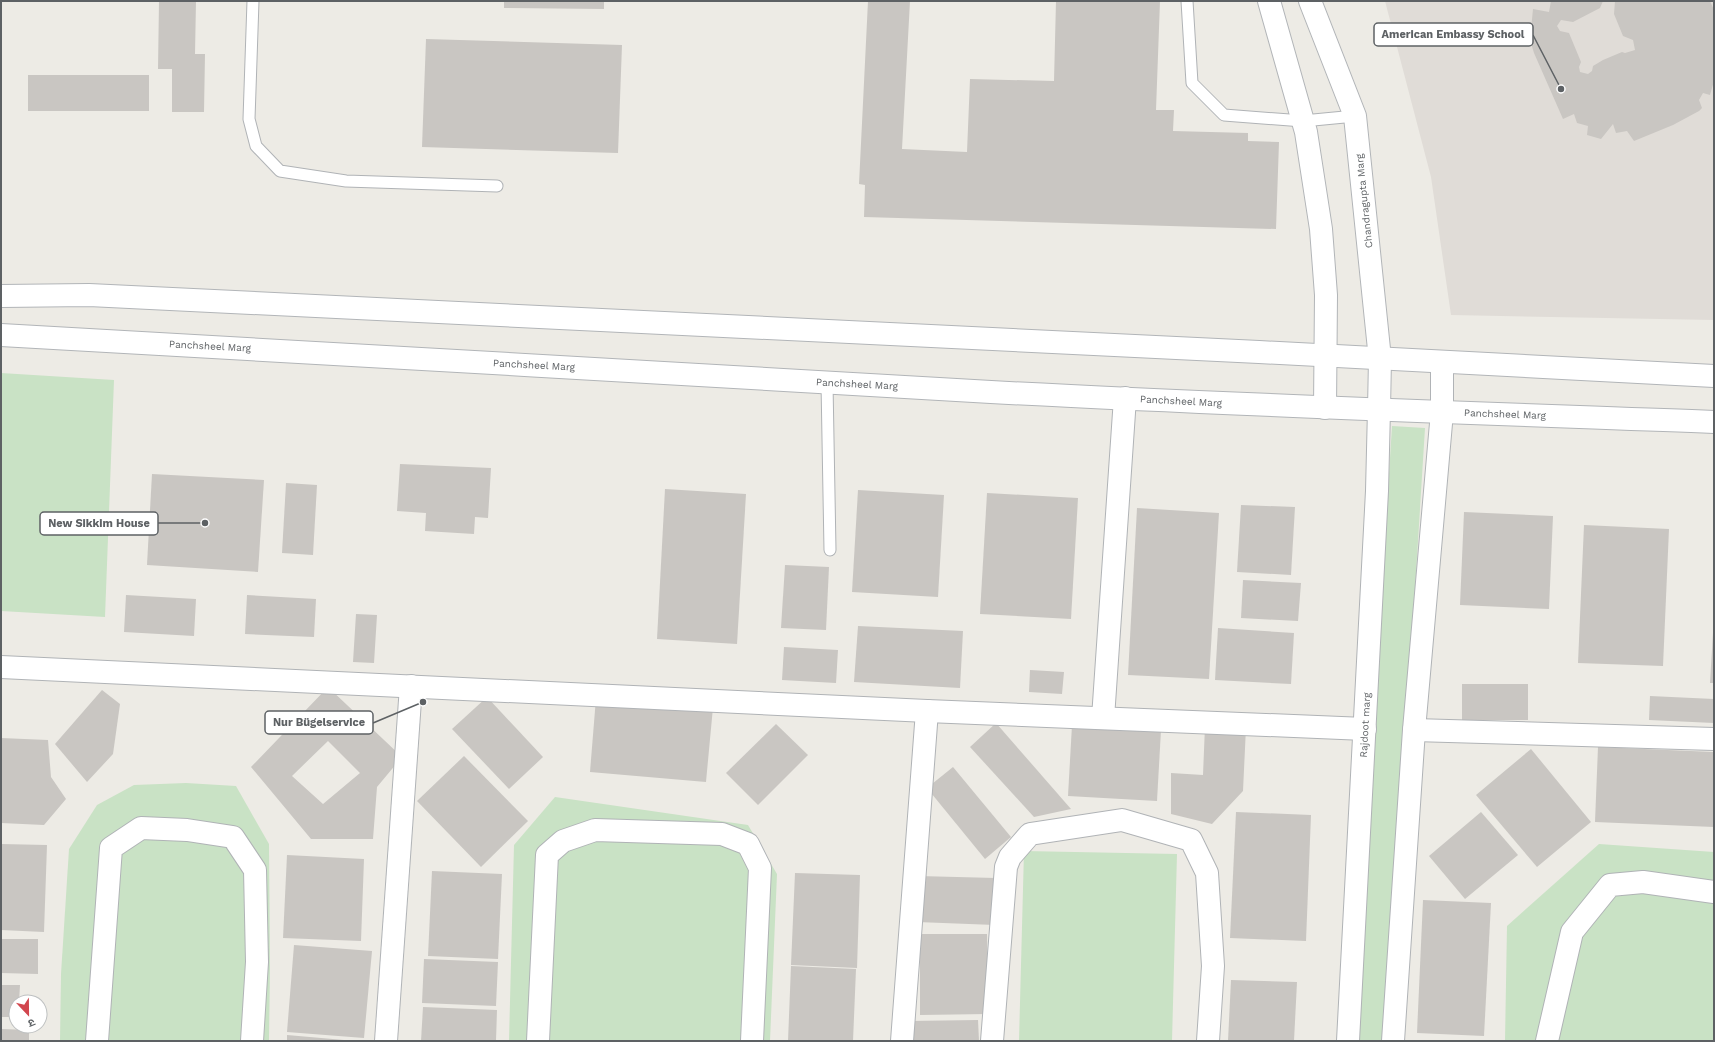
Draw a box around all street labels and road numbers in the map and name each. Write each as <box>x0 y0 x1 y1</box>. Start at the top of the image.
street label: Chandragupta Marg <box>1354 153 1374 249</box>
street label: Panchsheel Marg <box>169 338 252 354</box>
street label: Panchsheel Marg <box>493 357 576 373</box>
street label: Panchsheel Marg <box>816 376 899 392</box>
street label: Panchsheel Marg <box>1140 393 1223 409</box>
street label: Panchsheel Marg <box>1464 407 1547 421</box>
street label: Rajdoot marg <box>1358 692 1372 758</box>

